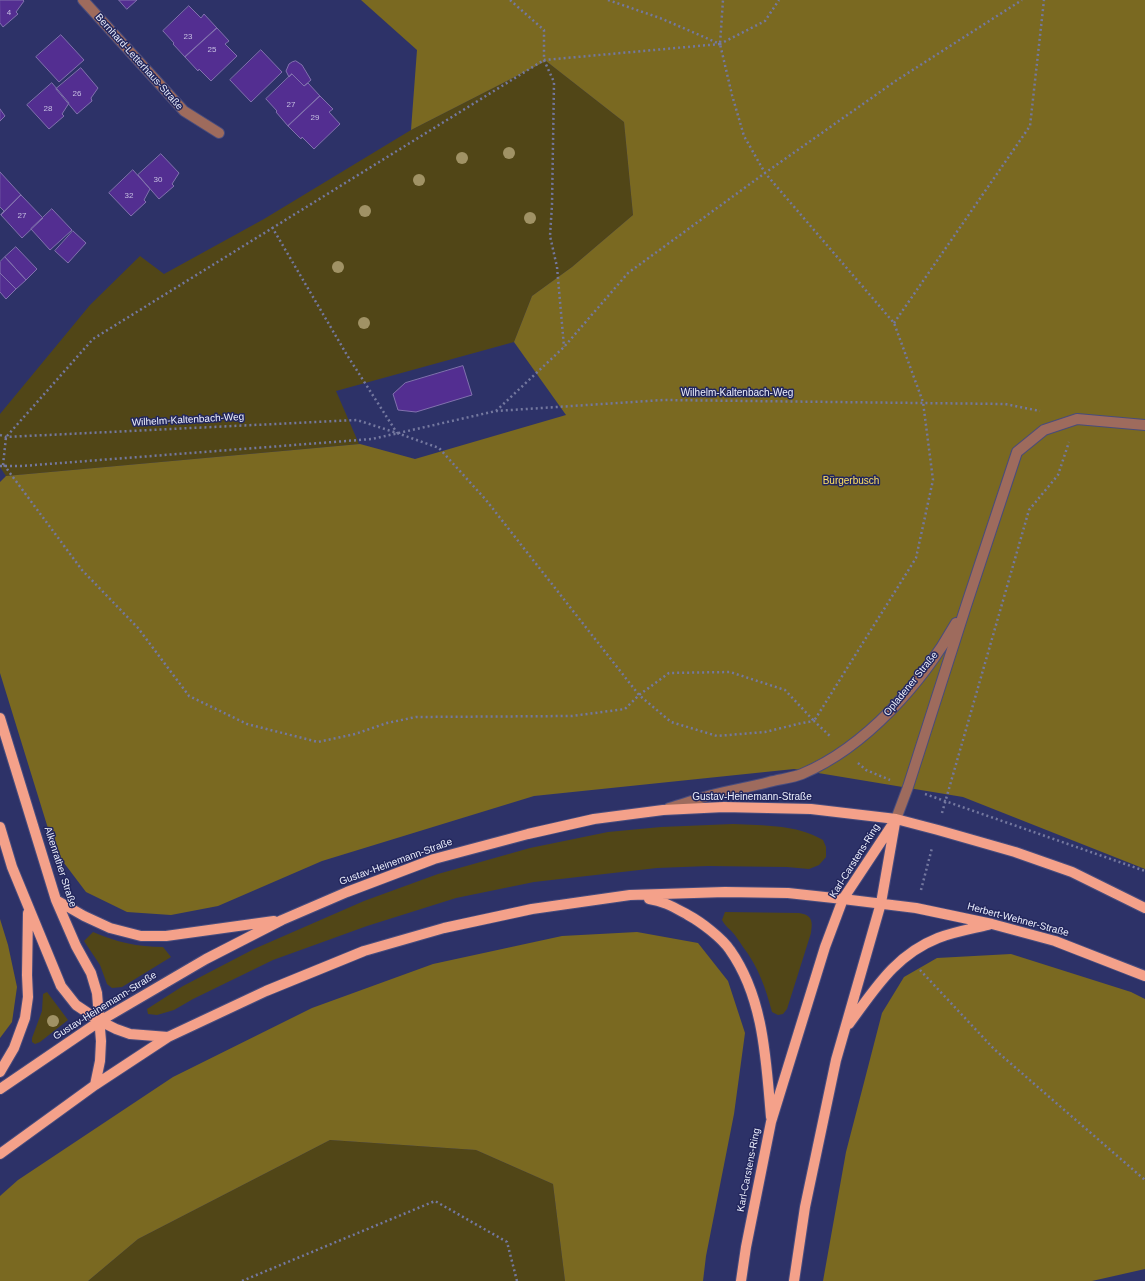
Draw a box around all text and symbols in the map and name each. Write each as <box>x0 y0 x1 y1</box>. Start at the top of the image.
house number: 4 <box>7 8 11 18</box>
street label: Bernhard-Letterhaus-Straße <box>93 12 185 112</box>
house number: 23 <box>184 32 192 42</box>
house number: 25 <box>208 45 216 55</box>
house number: 26 <box>73 89 81 99</box>
house number: 27 <box>287 100 295 110</box>
house number: 28 <box>44 104 52 114</box>
house number: 29 <box>311 113 319 123</box>
house number: 30 <box>154 175 162 185</box>
house number: 32 <box>125 191 133 201</box>
house number: 27 <box>18 211 26 221</box>
street label: Wilhelm-Kaltenbach-Weg <box>681 387 793 399</box>
street label: Wilhelm-Kaltenbach-Weg <box>131 411 245 429</box>
park label: Bürgerbusch <box>823 475 879 487</box>
street label: Opladener Straße <box>881 649 941 719</box>
street label: Gustav-Heinemann-Straße <box>692 791 812 803</box>
street label: Karl-Carstens-Ring <box>827 822 883 900</box>
street label: Alkenrather Straße <box>41 825 79 909</box>
street label: Gustav-Heinemann-Straße <box>338 836 454 888</box>
street label: Herbert-Wehner-Straße <box>966 901 1070 939</box>
street label: Gustav-Heinemann-Straße <box>51 969 159 1043</box>
street label: Karl-Carstens-Ring <box>735 1127 763 1213</box>

